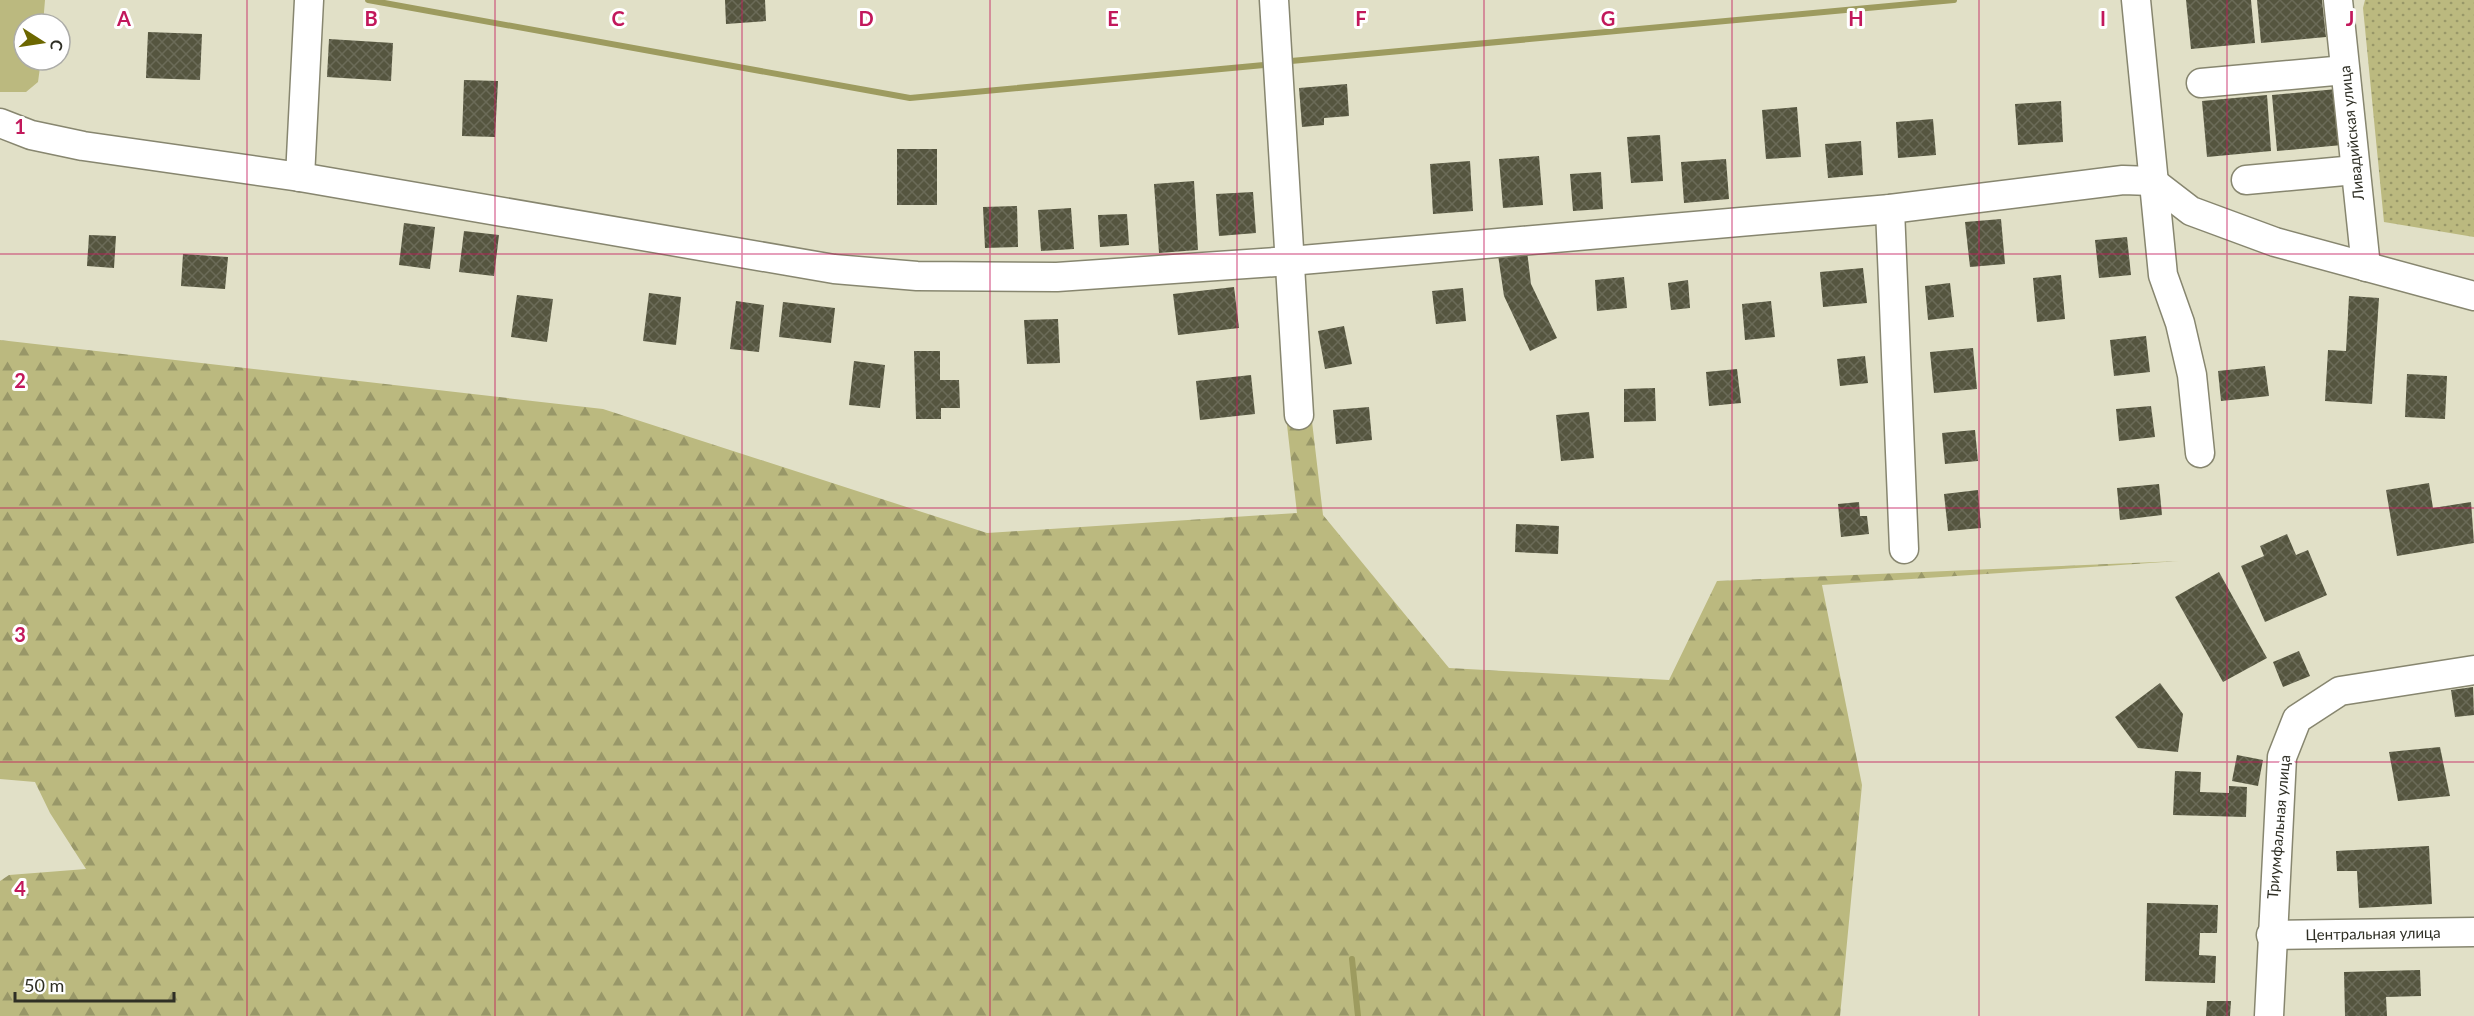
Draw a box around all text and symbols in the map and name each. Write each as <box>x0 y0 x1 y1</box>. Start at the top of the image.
text: A <box>116 6 131 30</box>
text: B <box>364 6 378 30</box>
text: C <box>611 6 625 30</box>
text: D <box>858 6 874 30</box>
text: E <box>1107 6 1119 30</box>
text: F <box>1355 6 1367 30</box>
text: G <box>1601 6 1615 30</box>
text: H <box>1848 6 1864 30</box>
text: I <box>2100 6 2106 30</box>
text: J <box>2346 6 2354 30</box>
north arrow <box>12 12 72 72</box>
text: С <box>47 38 68 53</box>
street label: Ливадийская улица <box>2335 65 2367 202</box>
text: 1 <box>14 114 26 138</box>
text: 2 <box>14 368 26 392</box>
text: 3 <box>14 622 26 646</box>
street label: Триумфальная улица <box>2263 754 2293 900</box>
text: 4 <box>14 876 26 900</box>
street label: Центральная улица <box>2305 923 2441 943</box>
scale bar <box>15 965 174 1003</box>
text: 50 m <box>24 974 64 996</box>

